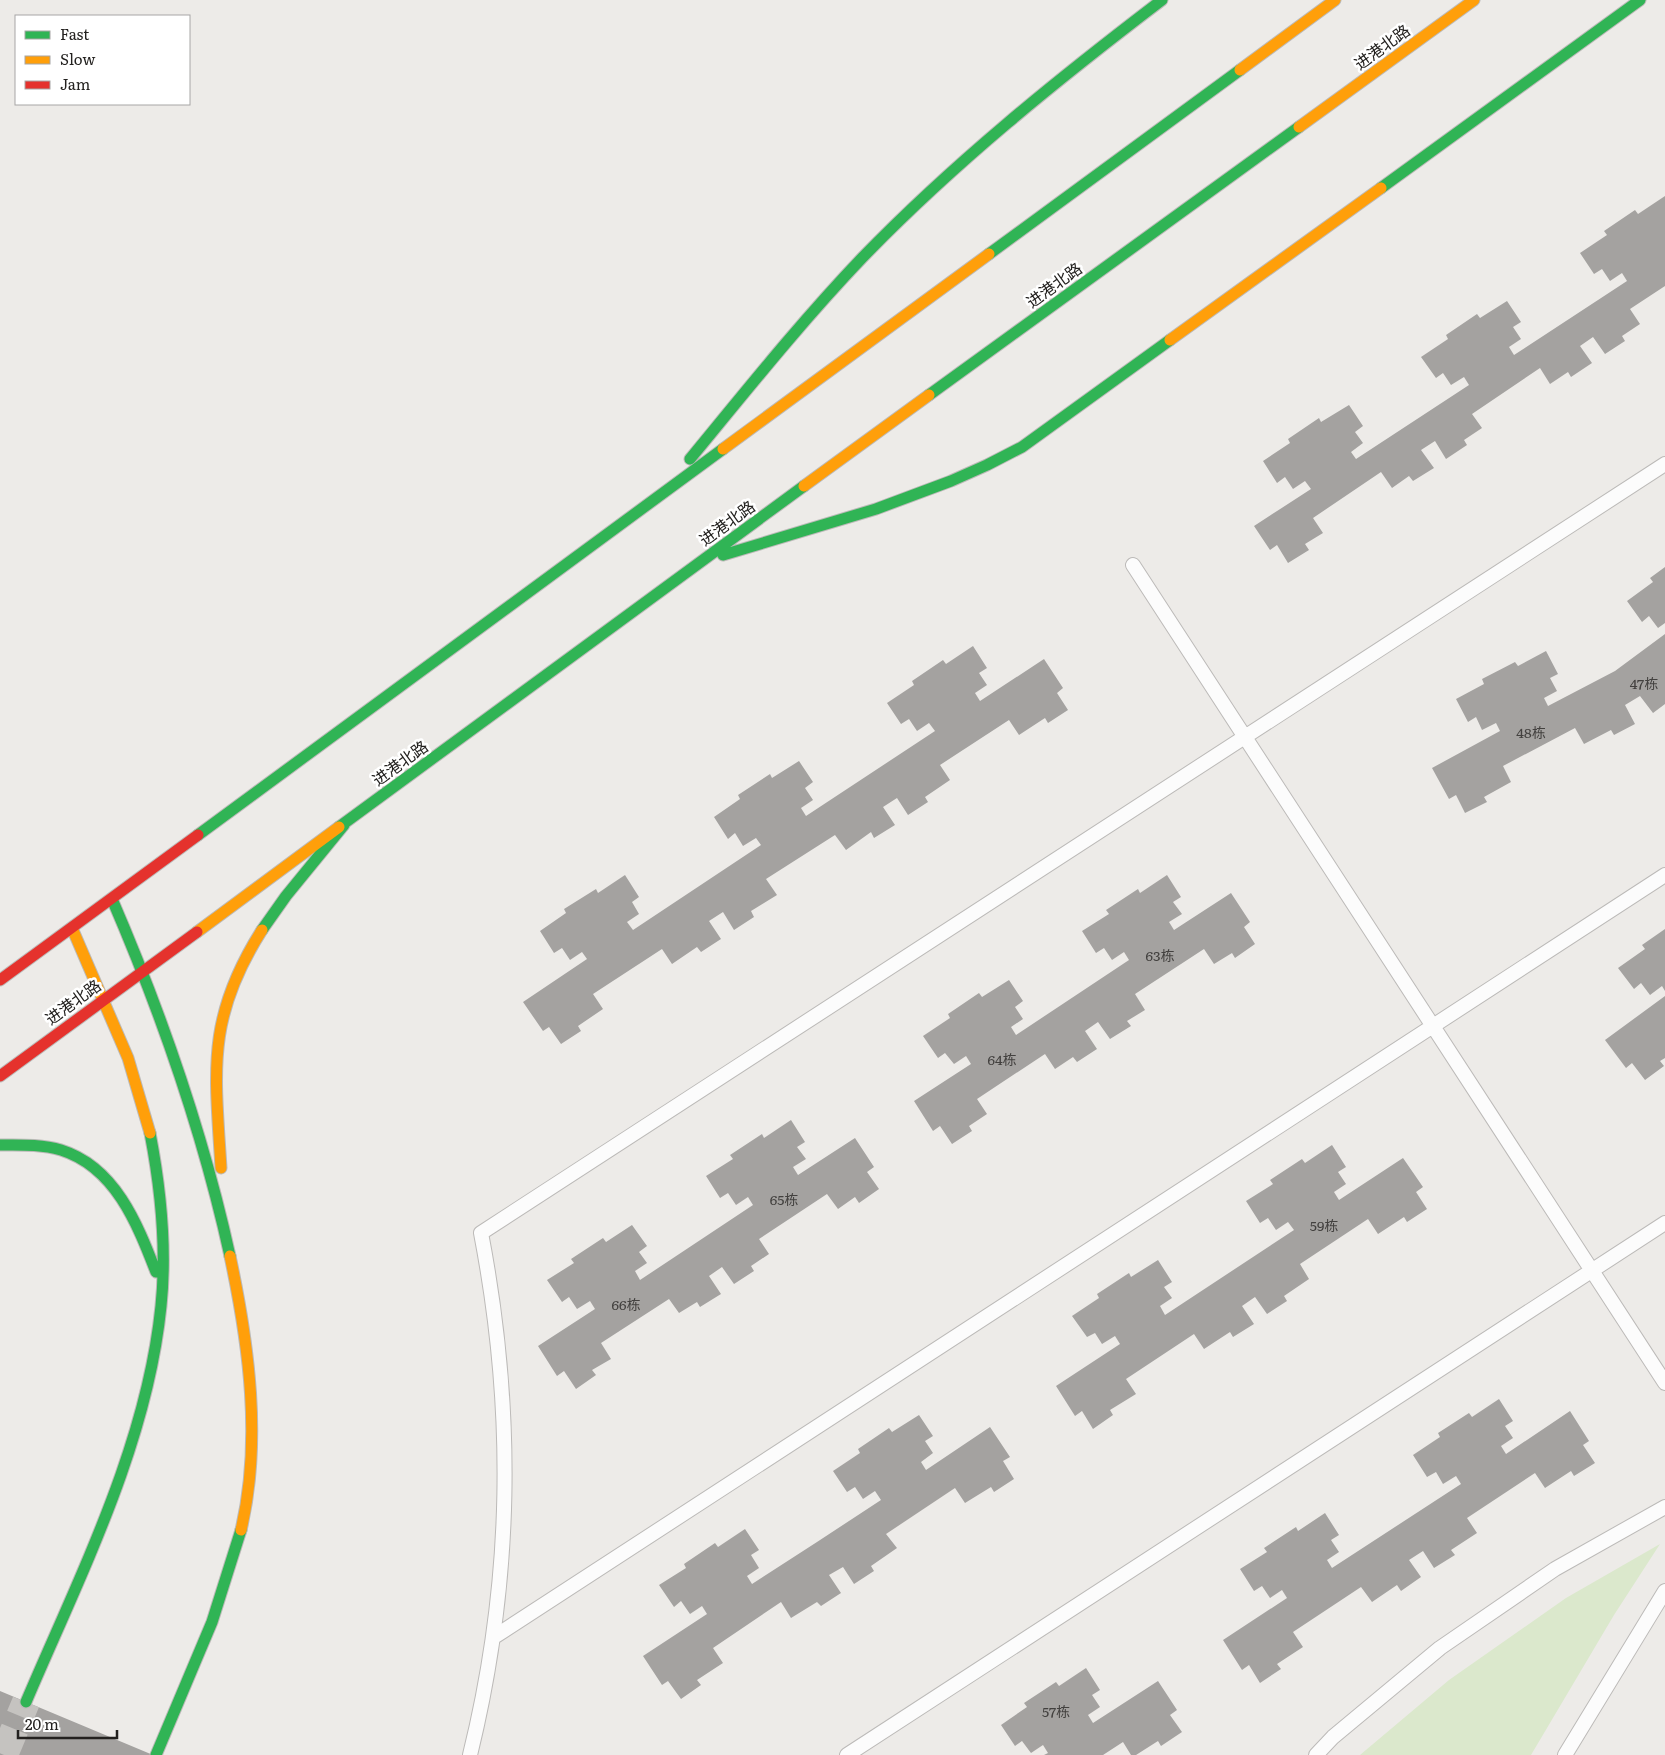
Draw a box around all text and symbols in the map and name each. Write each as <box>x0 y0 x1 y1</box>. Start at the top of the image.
legend <box>15 15 190 105</box>
street label: 进港北路 <box>1348 18 1414 75</box>
text: Fast <box>60 22 89 45</box>
text: Slow <box>60 47 95 70</box>
text: Jam <box>60 72 91 95</box>
street label: 进港北路 <box>1020 256 1086 313</box>
street label: 进港北路 <box>693 494 759 551</box>
house number: 47栋 <box>1630 673 1658 693</box>
house number: 48栋 <box>1516 722 1546 742</box>
street label: 进港北路 <box>366 734 432 791</box>
house number: 63栋 <box>1145 945 1175 965</box>
street label: 进港北路 <box>39 973 105 1030</box>
house number: 64栋 <box>987 1049 1017 1069</box>
house number: 65栋 <box>770 1189 798 1209</box>
house number: 59栋 <box>1310 1215 1338 1235</box>
house number: 66栋 <box>611 1294 641 1314</box>
house number: 57栋 <box>1042 1701 1070 1721</box>
scale bar <box>18 1708 116 1740</box>
text: 20 m <box>25 1712 59 1735</box>

